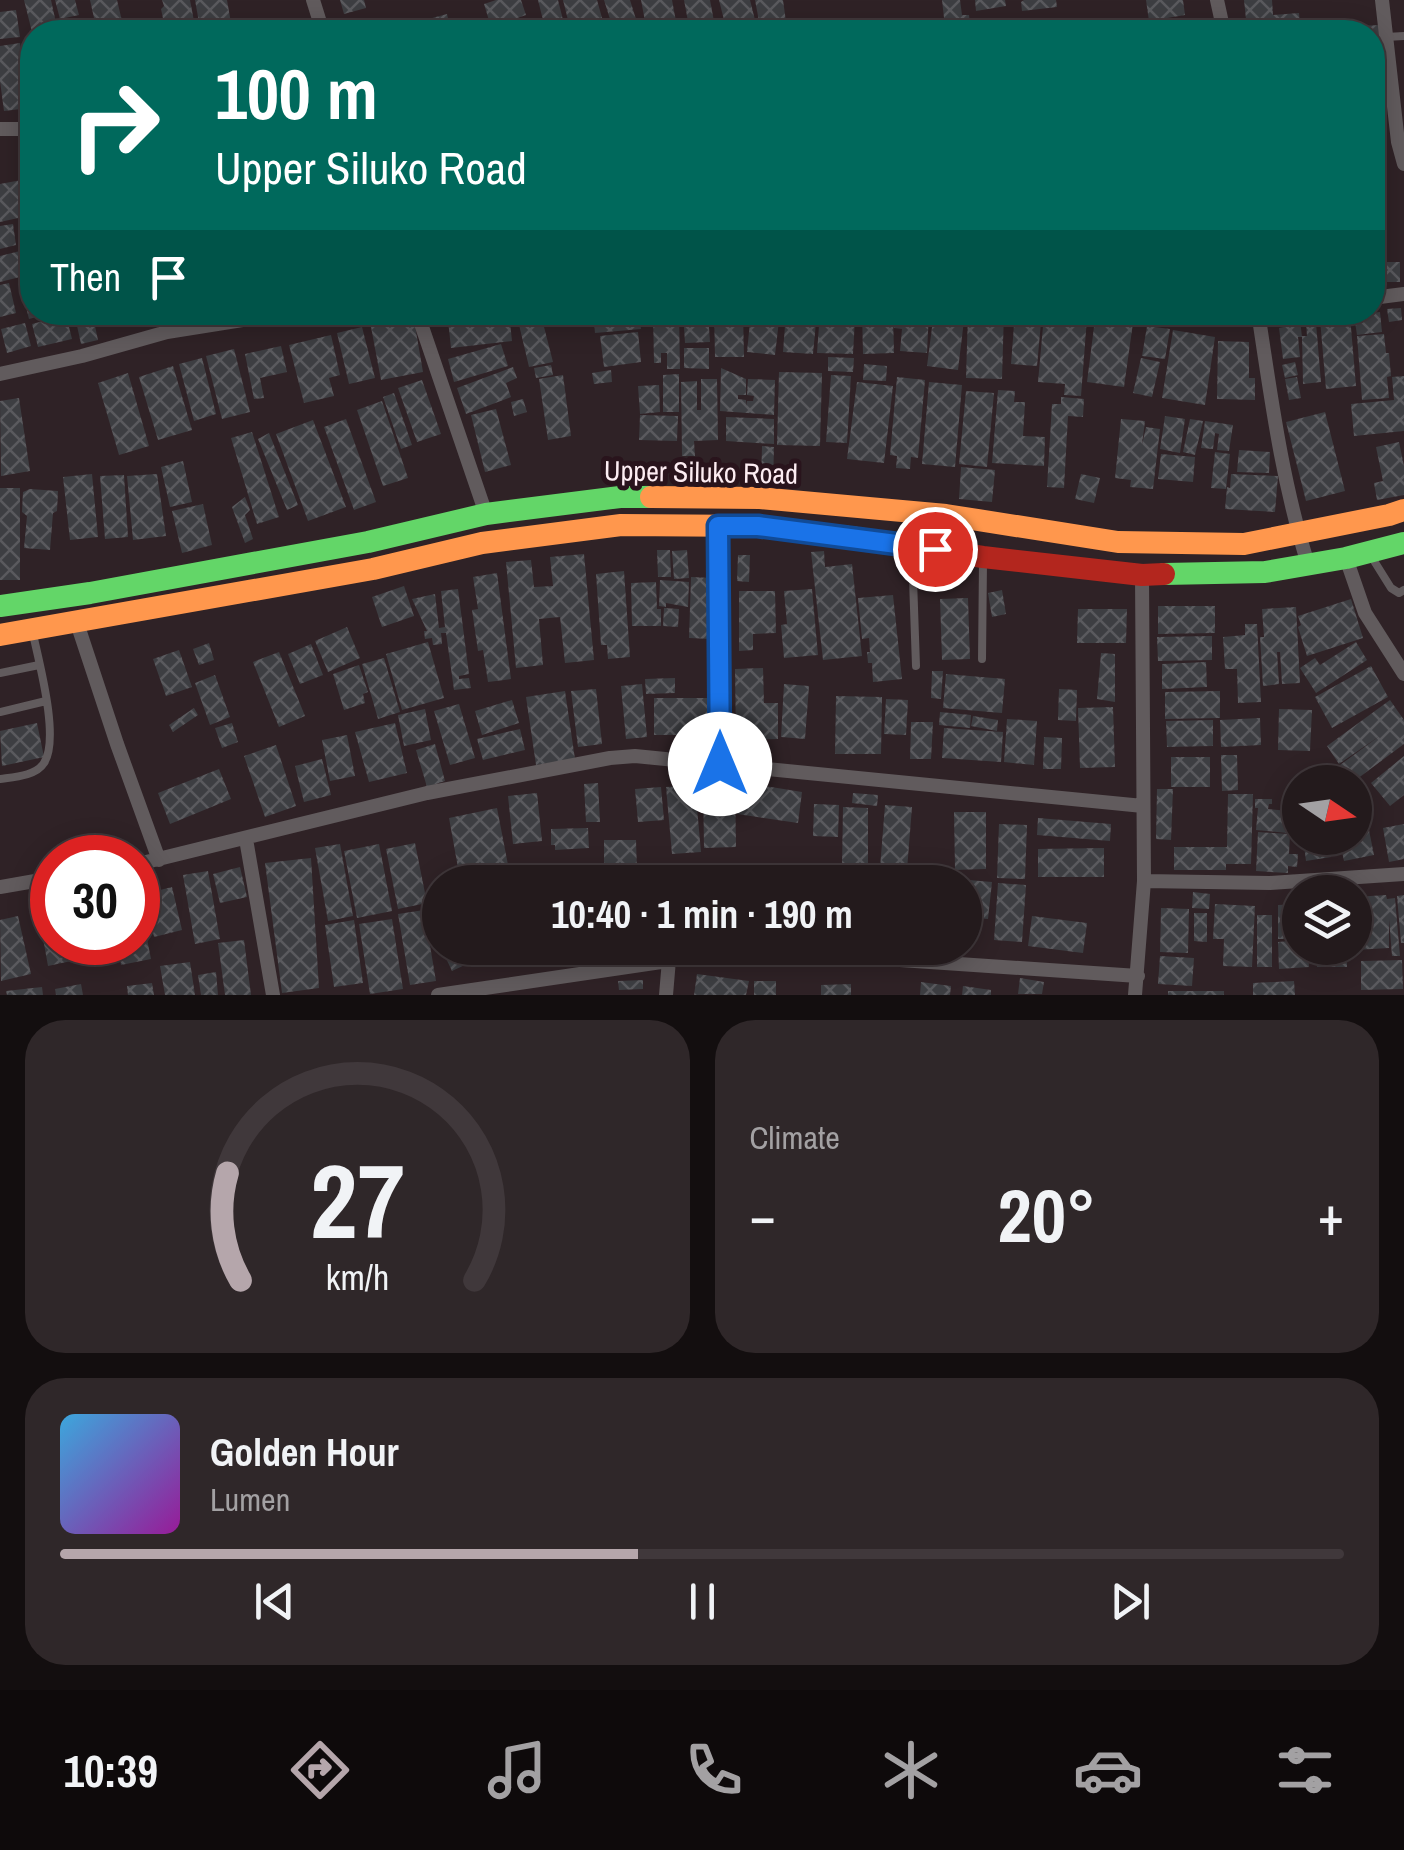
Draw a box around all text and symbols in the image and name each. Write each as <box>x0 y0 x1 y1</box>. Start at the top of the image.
text: 100 m <box>215 47 378 141</box>
icon: right <box>50 60 180 190</box>
text: Upper Siluko Road <box>215 137 527 198</box>
icon: arrive <box>141 250 196 305</box>
text: Then <box>50 252 121 303</box>
street label: Upper Siluko Road <box>604 451 798 493</box>
pin <box>893 507 978 592</box>
icon: arrive <box>908 522 963 577</box>
position arrow <box>668 712 772 816</box>
north arrow <box>1282 765 1372 855</box>
map controls <box>1282 765 1372 965</box>
speed limit sign: 30 <box>30 835 160 965</box>
button: layers <box>1282 875 1372 965</box>
text: 10:40 · 1 min · 190 m <box>551 889 853 940</box>
text: Climate <box>750 1116 840 1159</box>
text: 27 <box>310 1130 405 1270</box>
text: 20° <box>998 1164 1096 1265</box>
text: − <box>750 1178 776 1252</box>
text: + <box>1318 1178 1344 1252</box>
text: km/h <box>325 1253 389 1301</box>
text: Golden Hour <box>210 1427 399 1478</box>
text: Lumen <box>210 1478 290 1521</box>
icon: previous <box>247 1574 302 1629</box>
icon: pause <box>675 1574 730 1629</box>
icon: next <box>1103 1574 1158 1629</box>
icon: directions <box>285 1735 355 1805</box>
icon: music <box>482 1735 552 1805</box>
icon: phone <box>679 1735 749 1805</box>
icon: climate <box>876 1735 946 1805</box>
icon: car <box>1073 1735 1143 1805</box>
icon: filters <box>1270 1735 1340 1805</box>
text: 10:39 <box>64 1740 158 1801</box>

